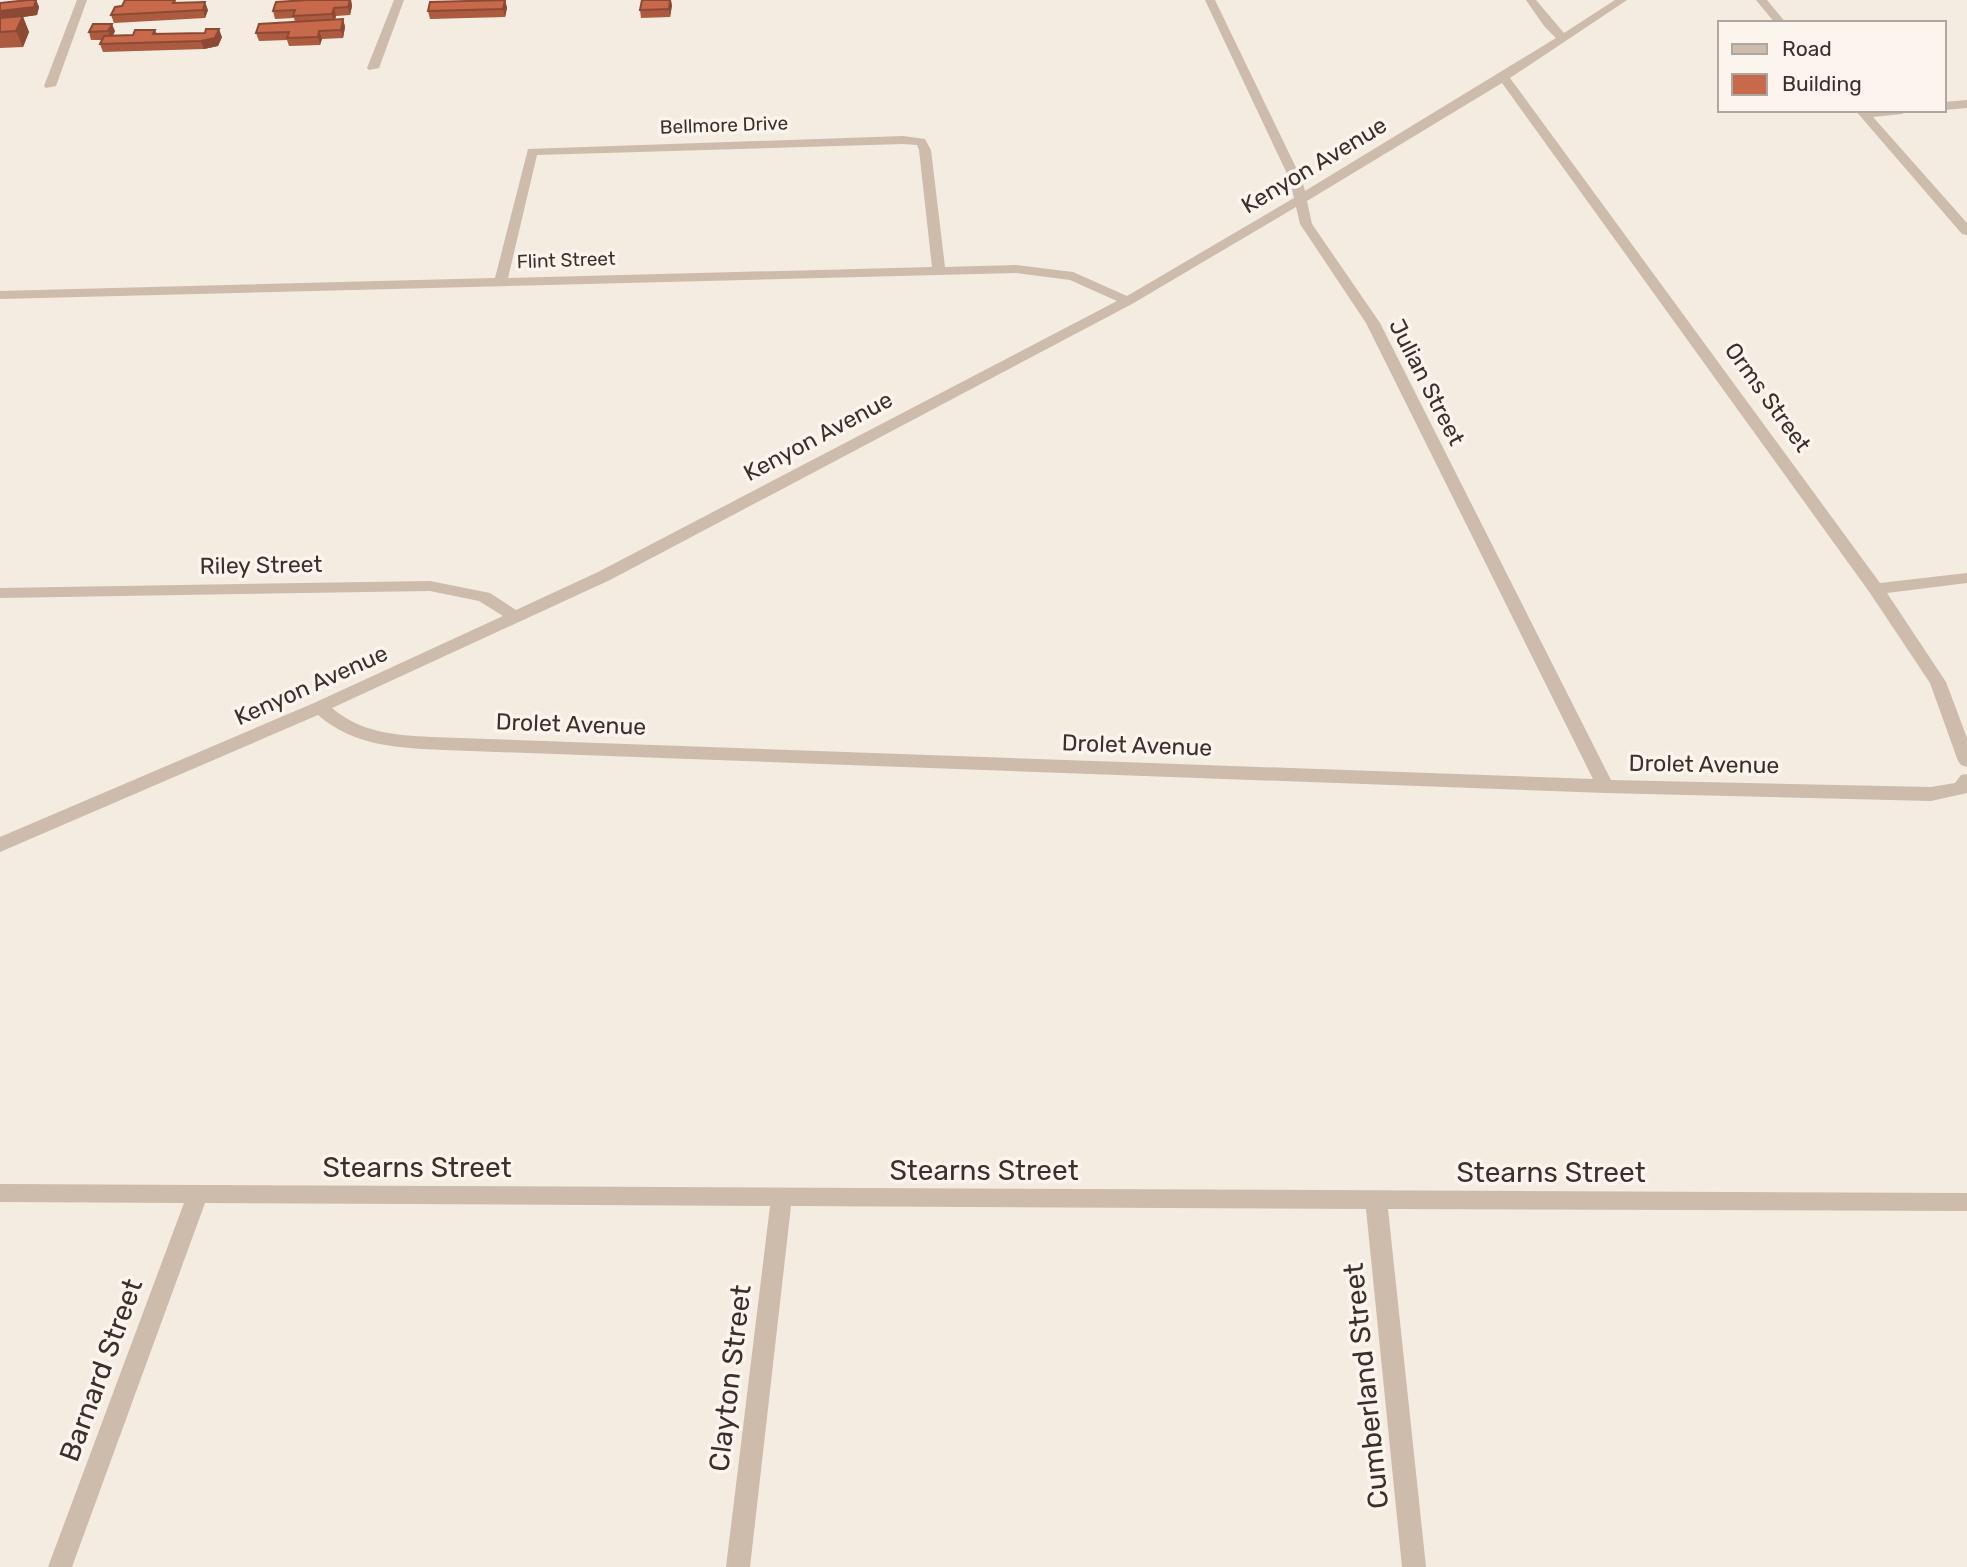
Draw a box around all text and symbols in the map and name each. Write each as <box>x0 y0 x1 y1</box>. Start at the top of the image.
legend <box>1718 21 1946 112</box>
text: Road <box>1782 36 1832 61</box>
text: Building <box>1782 71 1862 96</box>
street label: Bellmore Drive <box>659 111 789 139</box>
street label: Kenyon Avenue <box>1236 111 1392 219</box>
street label: Flint Street <box>516 247 616 273</box>
street label: Julian Street <box>1383 314 1471 450</box>
street label: Orms Street <box>1719 337 1817 457</box>
street label: Kenyon Avenue <box>739 385 897 487</box>
street label: Riley Street <box>199 550 323 580</box>
street label: Kenyon Avenue <box>230 639 392 731</box>
street label: Drolet Avenue <box>495 707 647 741</box>
street label: Drolet Avenue <box>1061 728 1213 762</box>
street label: Drolet Avenue <box>1628 749 1780 779</box>
street label: Stearns Street <box>322 1151 512 1184</box>
street label: Stearns Street <box>889 1154 1079 1187</box>
street label: Stearns Street <box>1456 1156 1646 1189</box>
street label: Cumberland Street <box>1337 1261 1395 1511</box>
street label: Barnard Street <box>53 1274 149 1466</box>
street label: Clayton Street <box>702 1283 758 1473</box>

